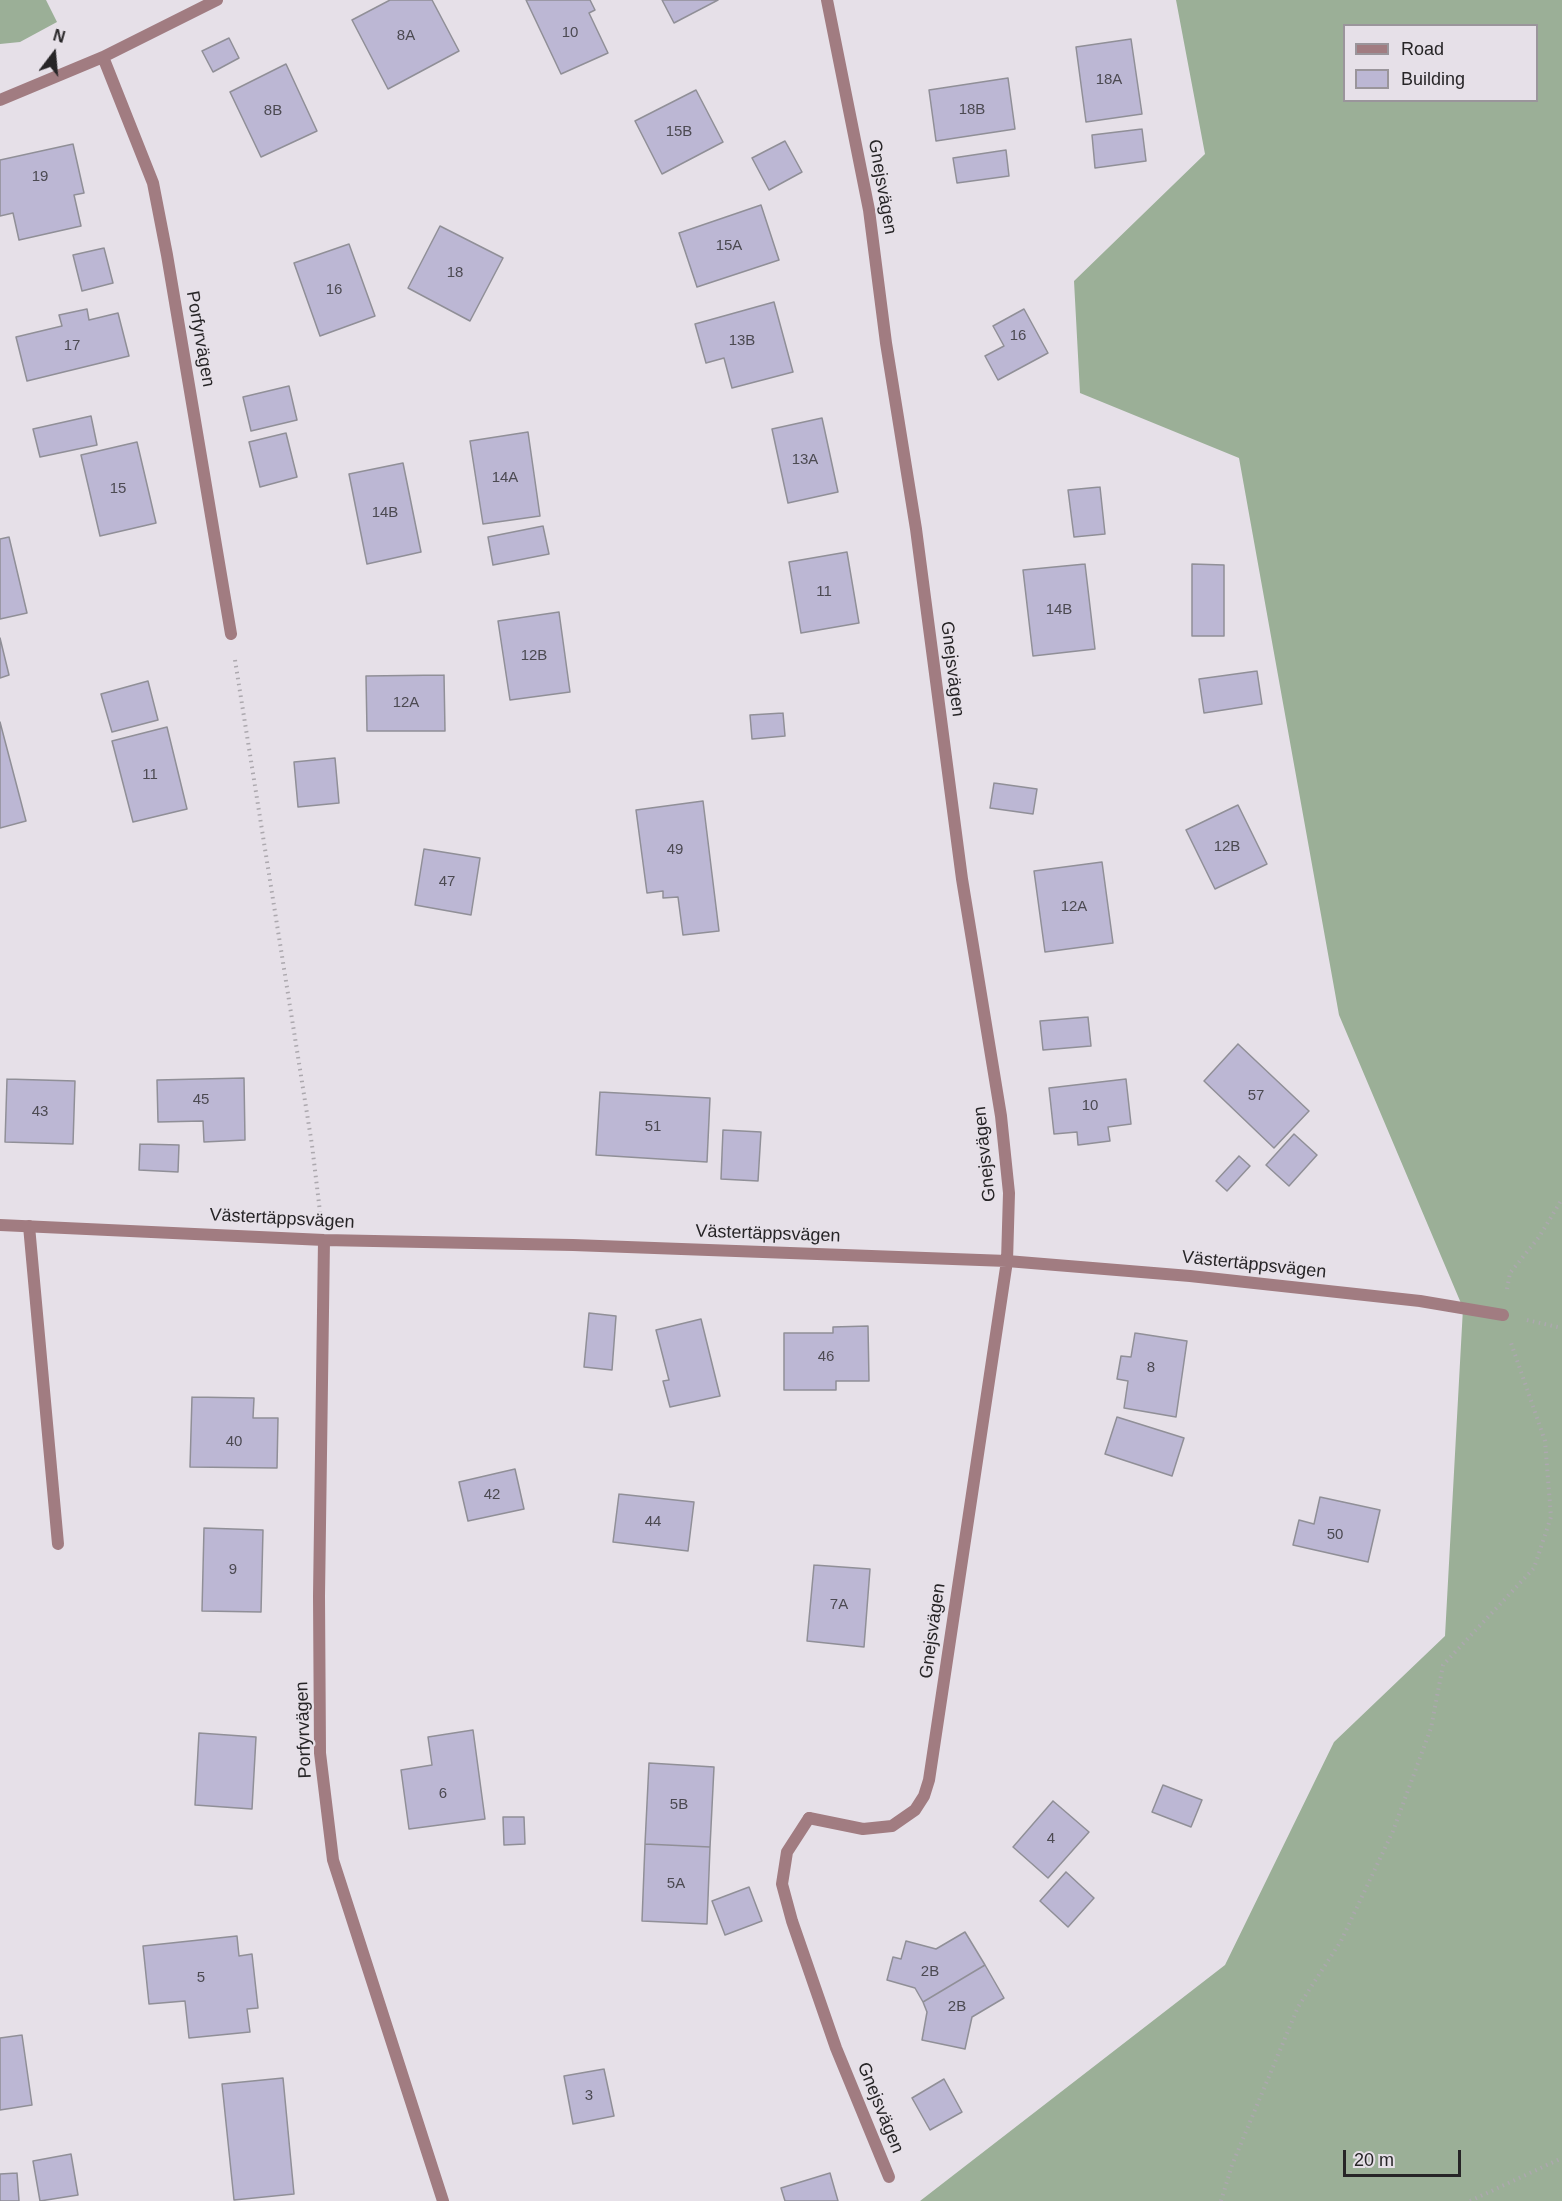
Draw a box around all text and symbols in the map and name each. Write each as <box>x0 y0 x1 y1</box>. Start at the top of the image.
north arrow <box>24 24 84 84</box>
house number: 10 <box>562 24 578 42</box>
legend <box>1343 24 1538 102</box>
text: N <box>51 26 67 46</box>
house number: 8A <box>397 27 415 45</box>
text: Road <box>1401 39 1444 59</box>
text: Building <box>1401 69 1465 89</box>
house number: 18A <box>1096 71 1122 89</box>
house number: 18B <box>959 101 985 119</box>
house number: 8B <box>264 102 282 120</box>
house number: 15B <box>666 123 692 141</box>
street label: Gnejsvägen <box>863 138 901 236</box>
house number: 19 <box>32 168 48 186</box>
house number: 15A <box>716 237 742 255</box>
house number: 18 <box>447 264 463 282</box>
house number: 16 <box>326 281 342 299</box>
street label: Porfyrvägen <box>181 289 219 389</box>
house number: 16 <box>1010 327 1026 345</box>
house number: 13B <box>729 332 755 350</box>
house number: 17 <box>64 337 80 355</box>
house number: 13A <box>792 451 818 469</box>
house number: 14A <box>492 469 518 487</box>
house number: 15 <box>110 480 126 498</box>
house number: 14B <box>372 504 398 522</box>
house number: 11 <box>816 583 832 601</box>
house number: 14B <box>1046 601 1072 619</box>
street label: Gnejsvägen <box>935 620 969 718</box>
house number: 12B <box>521 647 547 665</box>
house number: 12A <box>393 694 419 712</box>
house number: 11 <box>142 766 158 784</box>
house number: 12B <box>1214 838 1240 856</box>
house number: 49 <box>667 841 683 859</box>
house number: 47 <box>439 873 455 891</box>
house number: 12A <box>1061 898 1087 916</box>
house number: 57 <box>1248 1087 1264 1105</box>
house number: 45 <box>193 1091 209 1109</box>
house number: 10 <box>1082 1097 1098 1115</box>
house number: 43 <box>32 1103 48 1121</box>
street label: Gnejsvägen <box>969 1105 1001 1203</box>
house number: 51 <box>645 1118 661 1136</box>
street label: Västertäppsvägen <box>209 1204 355 1234</box>
street label: Västertäppsvägen <box>695 1221 841 1247</box>
street label: Västertäppsvägen <box>1181 1247 1327 1283</box>
house number: 46 <box>818 1348 834 1366</box>
house number: 8 <box>1147 1359 1155 1377</box>
house number: 40 <box>226 1433 242 1451</box>
house number: 42 <box>484 1486 500 1504</box>
house number: 44 <box>645 1513 661 1531</box>
house number: 50 <box>1327 1526 1343 1544</box>
house number: 9 <box>229 1561 237 1579</box>
street label: Gnejsvägen <box>916 1582 950 1680</box>
house number: 7A <box>830 1596 848 1614</box>
street label: Porfyrvägen <box>292 1681 316 1779</box>
house number: 6 <box>439 1785 447 1803</box>
house number: 5B <box>670 1796 688 1814</box>
house number: 4 <box>1047 1830 1055 1848</box>
house number: 5A <box>667 1875 685 1893</box>
house number: 2B <box>921 1963 939 1981</box>
house number: 5 <box>197 1969 205 1987</box>
house number: 2B <box>948 1998 966 2016</box>
street label: Gnejsvägen <box>852 2059 908 2157</box>
house number: 3 <box>585 2087 593 2105</box>
scale bar <box>1346 2138 1464 2176</box>
text: 20 m <box>1354 2150 1394 2170</box>

